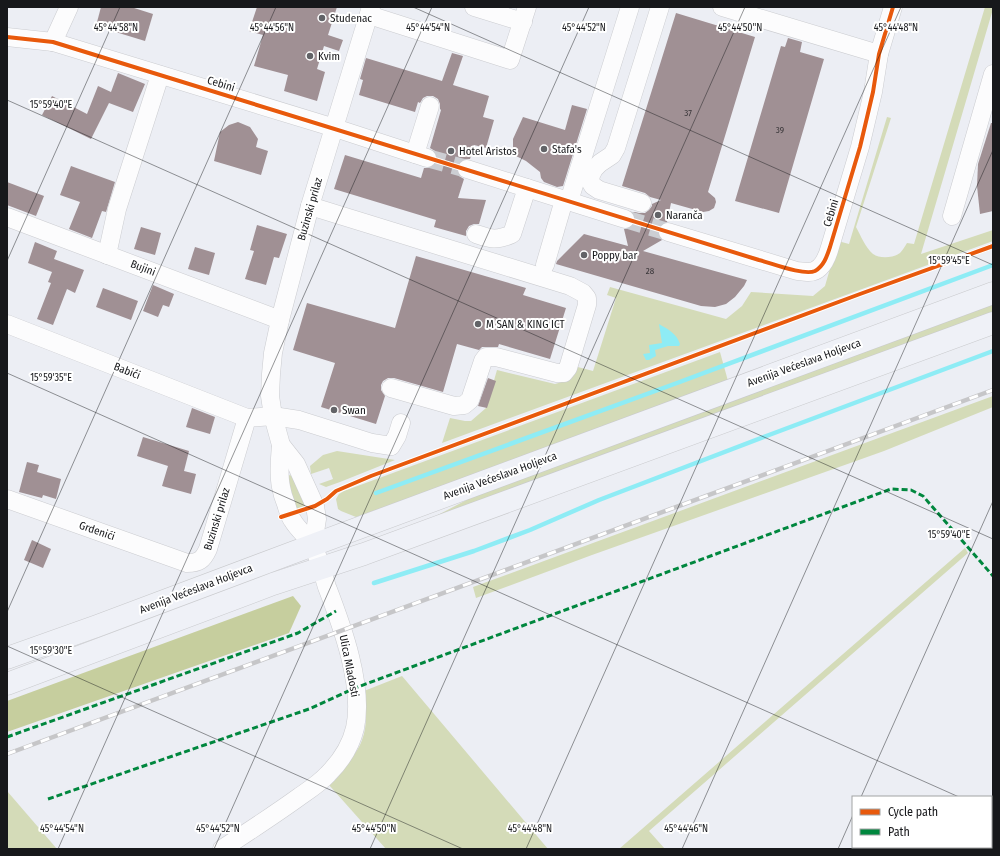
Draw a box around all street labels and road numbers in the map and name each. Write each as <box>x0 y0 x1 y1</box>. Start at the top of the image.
street label: Cebini <box>206 74 237 94</box>
street label: Buzinski prilaz <box>295 175 325 242</box>
street label: Cebini <box>821 197 841 228</box>
street label: Bujini <box>129 257 158 279</box>
street label: Avenija Većeslava Holjevca <box>745 336 863 390</box>
street label: Babići <box>112 360 142 382</box>
street label: Avenija Većeslava Holjevca <box>441 449 559 503</box>
street label: Buzinski prilaz <box>201 485 233 552</box>
street label: Grdenići <box>77 519 117 543</box>
street label: Avenija Većeslava Holjevca <box>138 561 254 617</box>
street label: Ulica Mladosti <box>337 634 361 699</box>

